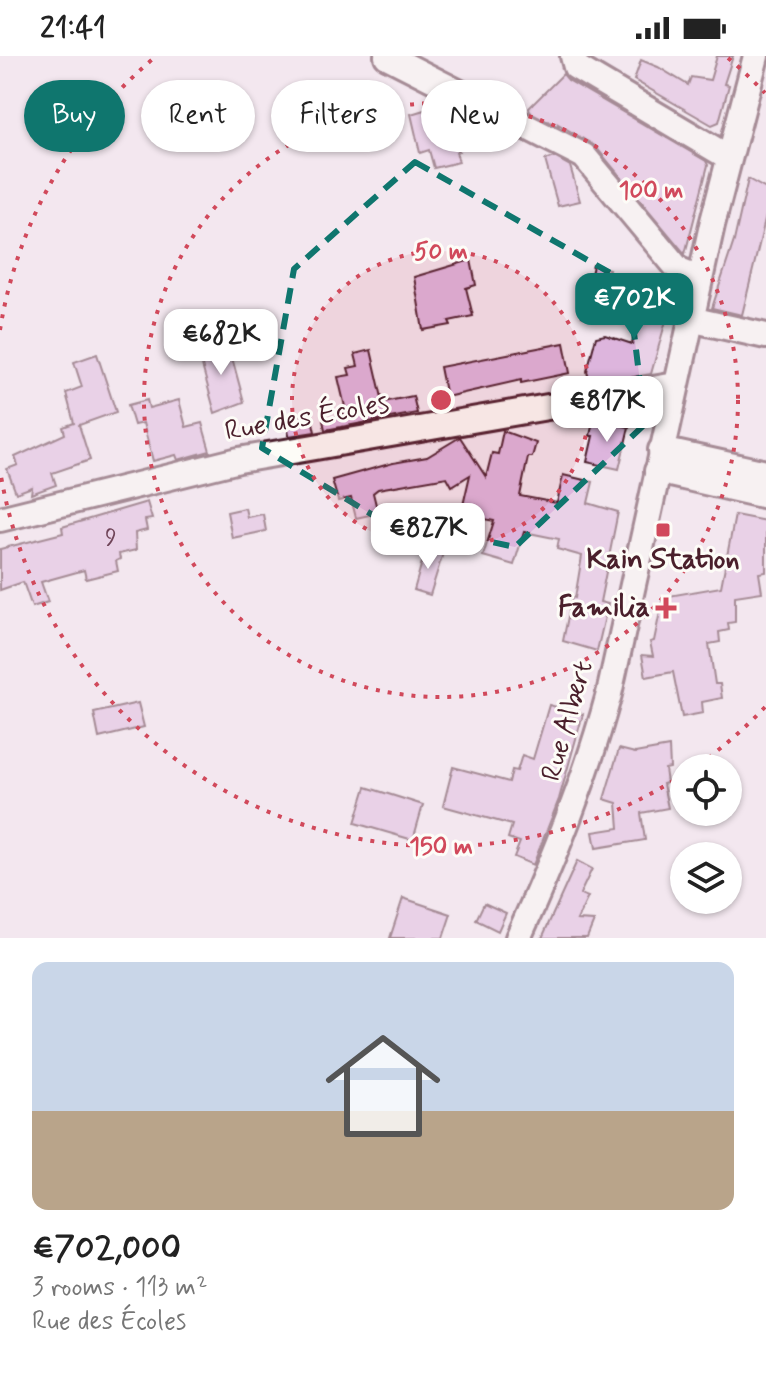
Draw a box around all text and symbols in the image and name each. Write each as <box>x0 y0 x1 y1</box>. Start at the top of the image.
text: 21:41 <box>40 9 106 48</box>
chip: Buy <box>24 80 125 152</box>
chip: Rent <box>141 80 255 152</box>
chip: Filters <box>271 80 405 152</box>
chip: New <box>421 80 527 152</box>
text: 100 m <box>619 176 683 207</box>
text: 50 m <box>414 237 468 268</box>
pin: €702K <box>578 273 690 341</box>
text: €702K <box>593 282 675 316</box>
pin: €682K <box>165 309 277 377</box>
text: €682K <box>182 318 260 352</box>
pin: €817K <box>551 376 663 444</box>
street label: Rue des Écoles <box>222 383 392 451</box>
text: €817K <box>569 385 645 419</box>
centre of rings <box>427 386 455 414</box>
pin: €827K <box>372 503 484 571</box>
text: €827K <box>389 512 467 546</box>
marker: Kain Station <box>654 521 672 539</box>
house number: 9 <box>105 523 117 554</box>
place label: Kain Station <box>587 542 740 579</box>
place label: Familia <box>558 590 650 627</box>
marker: Familia <box>657 599 675 617</box>
street label: Rue Albert <box>533 656 603 786</box>
map controls <box>670 754 742 914</box>
button: locate <box>670 754 742 826</box>
text: 150 m <box>409 832 473 863</box>
button: layers <box>670 842 742 914</box>
icon: home <box>311 1014 455 1158</box>
text: €702,000 <box>32 1226 181 1271</box>
text: 3 rooms · 113 m² <box>32 1271 208 1305</box>
text: Rue des Écoles <box>32 1305 186 1339</box>

